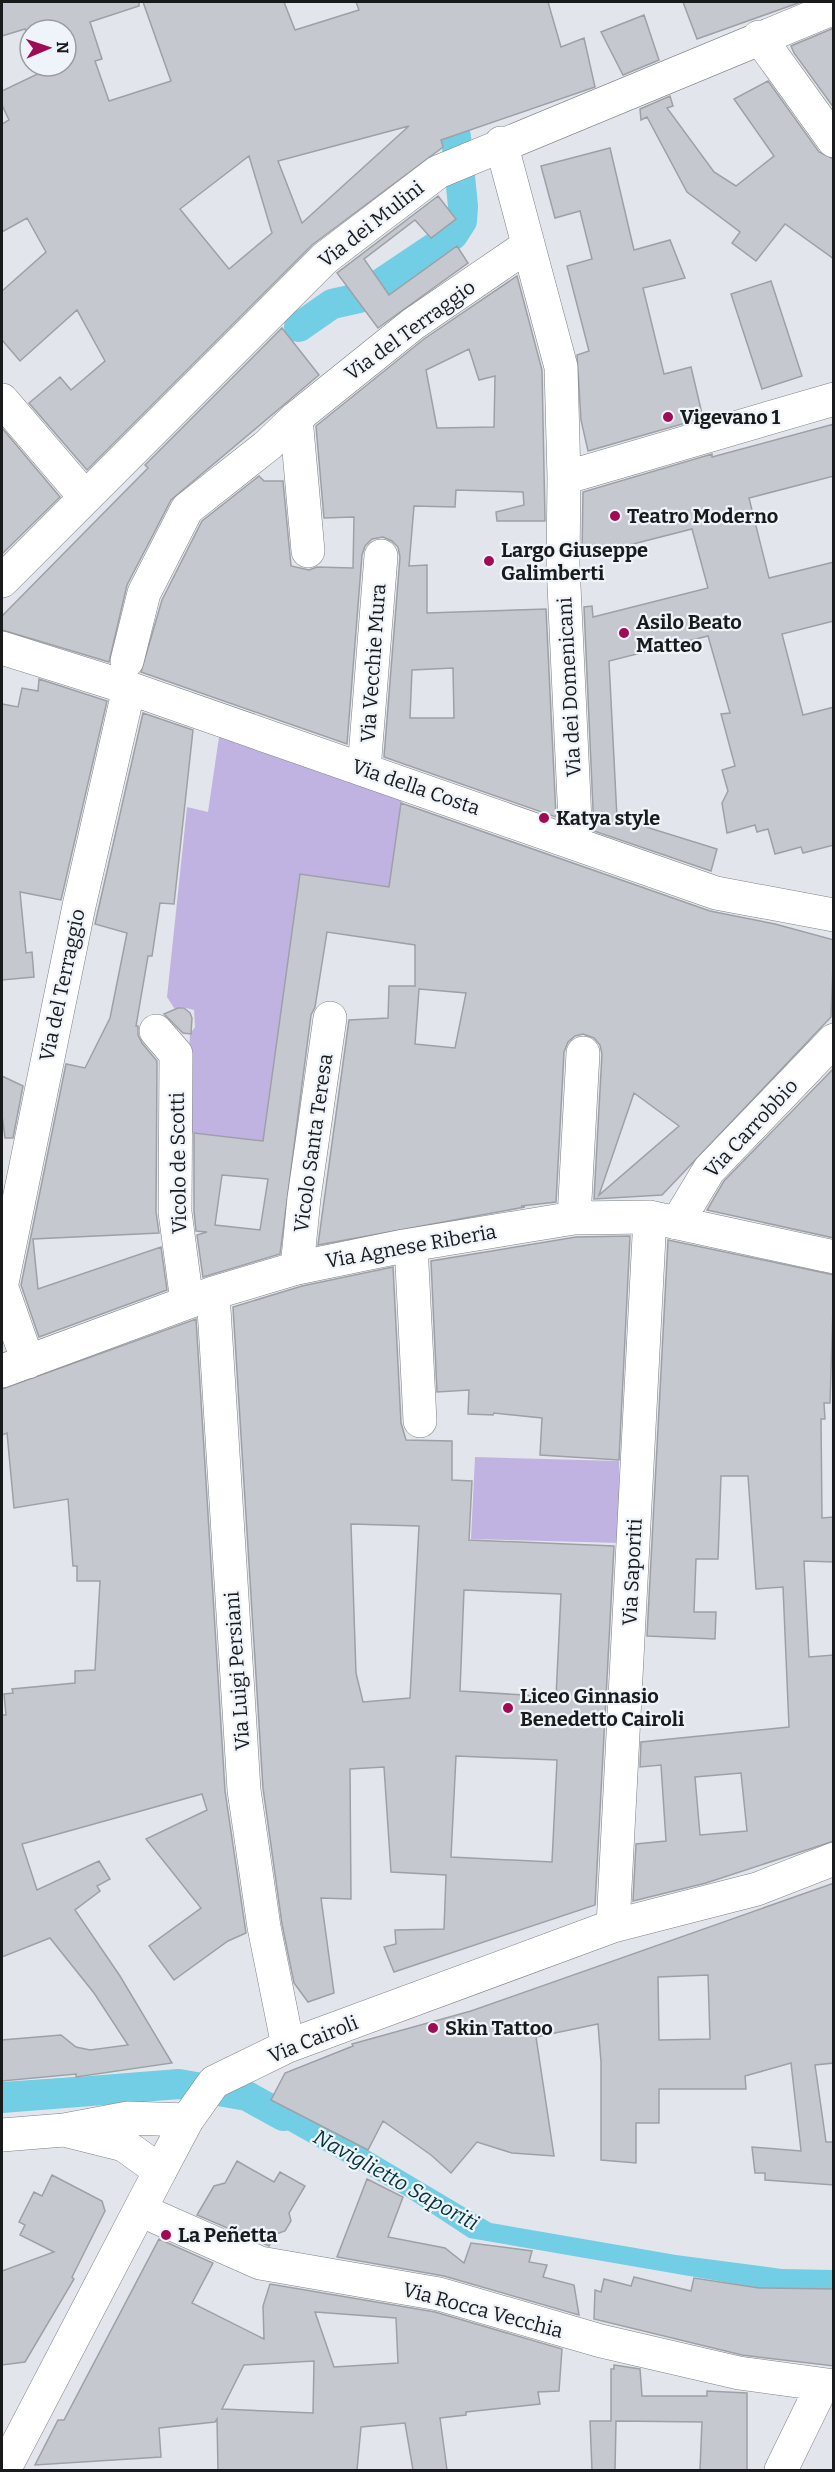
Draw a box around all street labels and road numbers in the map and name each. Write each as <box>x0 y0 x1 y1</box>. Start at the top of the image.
street label: Via dei Mulini <box>314 175 428 273</box>
street label: Via del Terraggio <box>340 275 480 385</box>
street label: Via Vecchie Mura <box>355 583 391 743</box>
street label: Via dei Domenicani <box>552 596 586 778</box>
street label: Via della Costa <box>349 754 483 820</box>
street label: Via del Terraggio <box>34 907 90 1063</box>
street label: Vicolo Santa Teresa <box>289 1052 337 1234</box>
street label: Via Carrobbio <box>699 1074 803 1182</box>
street label: Vicolo de Scotti <box>165 1092 191 1234</box>
street label: Via Agnese Riberia <box>324 1219 498 1273</box>
street label: Via Saporiti <box>617 1518 647 1626</box>
street label: Via Luigi Persiani <box>219 1591 255 1751</box>
street label: Via Cairoli <box>265 2010 361 2068</box>
street label: Via Rocca Vecchia <box>400 2277 566 2343</box>

